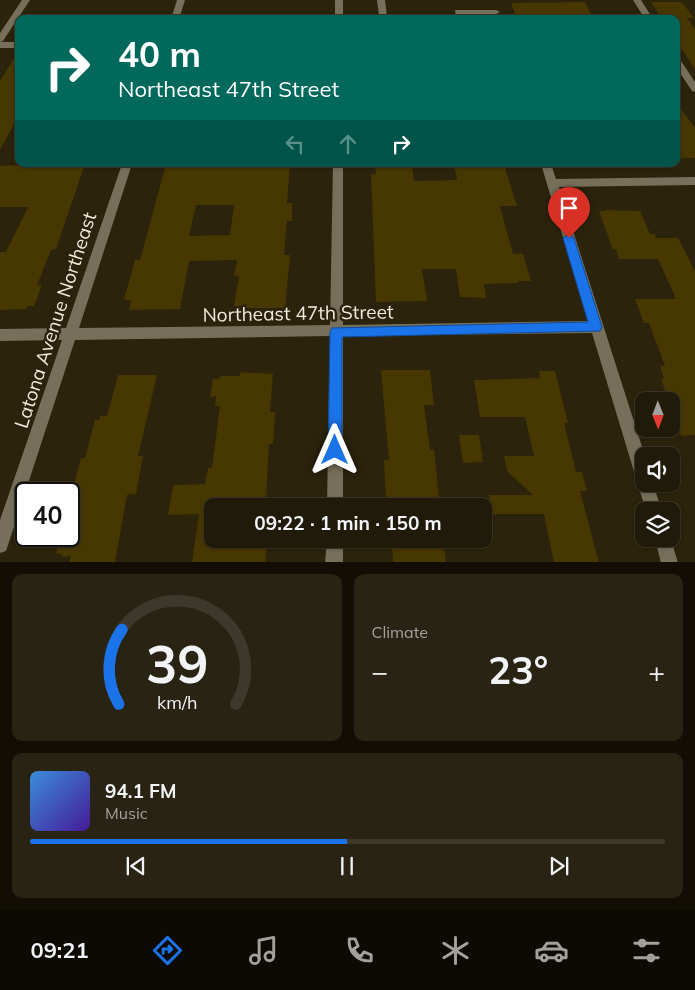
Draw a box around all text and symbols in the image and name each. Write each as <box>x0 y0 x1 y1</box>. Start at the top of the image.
text: 40 m <box>118 32 201 76</box>
icon: right <box>35 35 100 100</box>
text: Northeast 47th Street <box>118 75 339 103</box>
icon: left <box>281 130 309 158</box>
icon: ahead <box>334 130 362 158</box>
icon: right <box>387 130 415 158</box>
pin <box>548 187 590 238</box>
icon: arrive <box>555 194 583 222</box>
street label: Latona Avenue Northeast <box>9 209 101 431</box>
street label: Northeast 47th Street <box>202 299 394 327</box>
north arrow <box>635 392 680 438</box>
map controls <box>635 392 680 547</box>
position arrow <box>308 423 360 475</box>
button: sound <box>635 447 680 492</box>
speed limit sign: 40 <box>15 482 80 547</box>
button: layers <box>635 502 680 547</box>
text: 09:22 · 1 min · 150 m <box>254 511 442 535</box>
text: Climate <box>372 622 428 642</box>
text: 39 <box>146 631 208 696</box>
text: 23° <box>488 646 548 694</box>
text: − <box>372 654 388 689</box>
text: + <box>648 654 665 689</box>
text: km/h <box>157 691 197 713</box>
text: 94.1 FM <box>105 779 177 803</box>
text: Music <box>105 803 148 823</box>
icon: previous <box>122 852 150 880</box>
icon: pause <box>333 852 361 880</box>
icon: next <box>545 852 573 880</box>
icon: directions <box>150 933 185 968</box>
icon: music <box>246 933 281 968</box>
icon: phone <box>342 933 377 968</box>
icon: climate <box>438 933 473 968</box>
icon: car <box>534 933 569 968</box>
icon: filters <box>629 933 664 968</box>
text: 09:21 <box>30 936 89 964</box>

